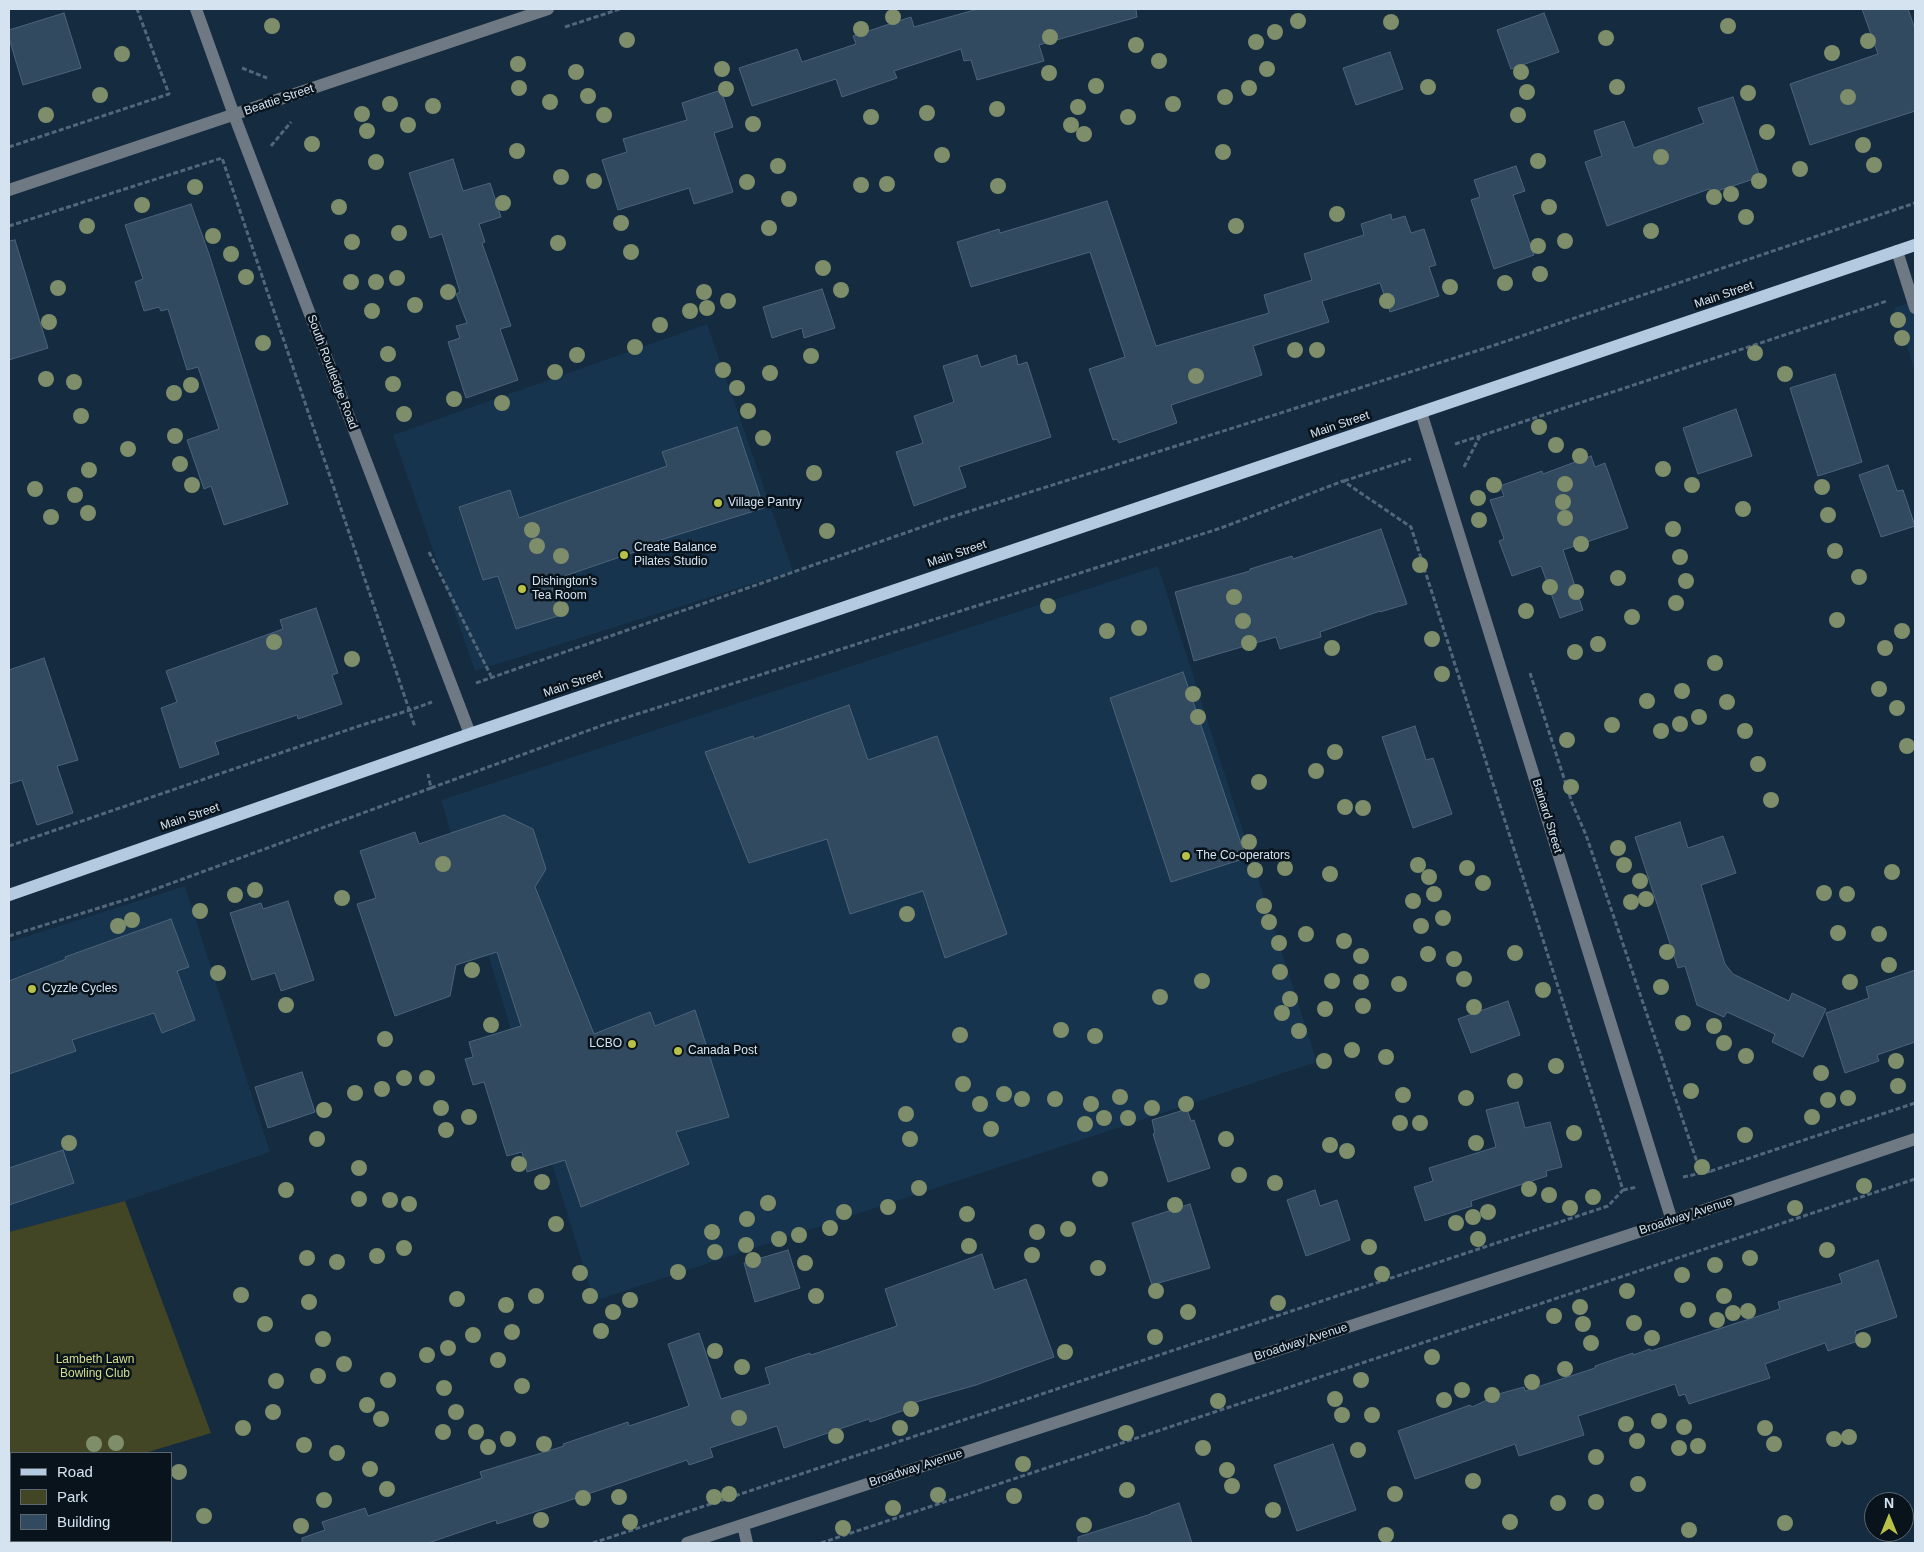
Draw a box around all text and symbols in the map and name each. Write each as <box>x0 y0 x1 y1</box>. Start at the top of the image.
street label: Beattie Street <box>242 81 316 119</box>
street label: Main Street <box>1693 278 1755 312</box>
street label: South Routledge Road <box>304 313 360 431</box>
street label: Main Street <box>1309 408 1371 442</box>
place label: Village Pantry <box>728 496 802 510</box>
marker: Village Pantry <box>712 497 724 509</box>
street label: Main Street <box>926 537 988 571</box>
place label: Create Balance Pilates Studio <box>634 541 717 569</box>
marker: Create Balance Pilates Studio <box>618 549 630 561</box>
place label: Dishington's Tea Room <box>532 575 597 603</box>
marker: Dishington's Tea Room <box>516 583 528 595</box>
street label: Main Street <box>542 667 604 701</box>
street label: Bainard Street <box>1529 777 1565 855</box>
street label: Main Street <box>159 800 221 834</box>
place label: The Co-operators <box>1196 849 1290 863</box>
marker: The Co-operators <box>1180 850 1192 862</box>
place label: Cyzzle Cycles <box>42 982 117 996</box>
marker: Cyzzle Cycles <box>26 983 38 995</box>
place label: LCBO <box>589 1037 622 1051</box>
marker: LCBO <box>626 1038 638 1050</box>
place label: Canada Post <box>688 1044 757 1058</box>
marker: Canada Post <box>672 1045 684 1057</box>
street label: Broadway Avenue <box>1638 1194 1734 1238</box>
street label: Broadway Avenue <box>1253 1320 1349 1364</box>
park label: Lambeth Lawn Bowling Club <box>56 1353 134 1381</box>
street label: Broadway Avenue <box>868 1446 964 1490</box>
legend <box>10 1452 172 1542</box>
text: Road <box>57 1463 93 1480</box>
text: Park <box>57 1488 88 1505</box>
north arrow <box>1864 1492 1914 1542</box>
text: N <box>1884 1495 1894 1511</box>
text: Building <box>57 1513 110 1530</box>

